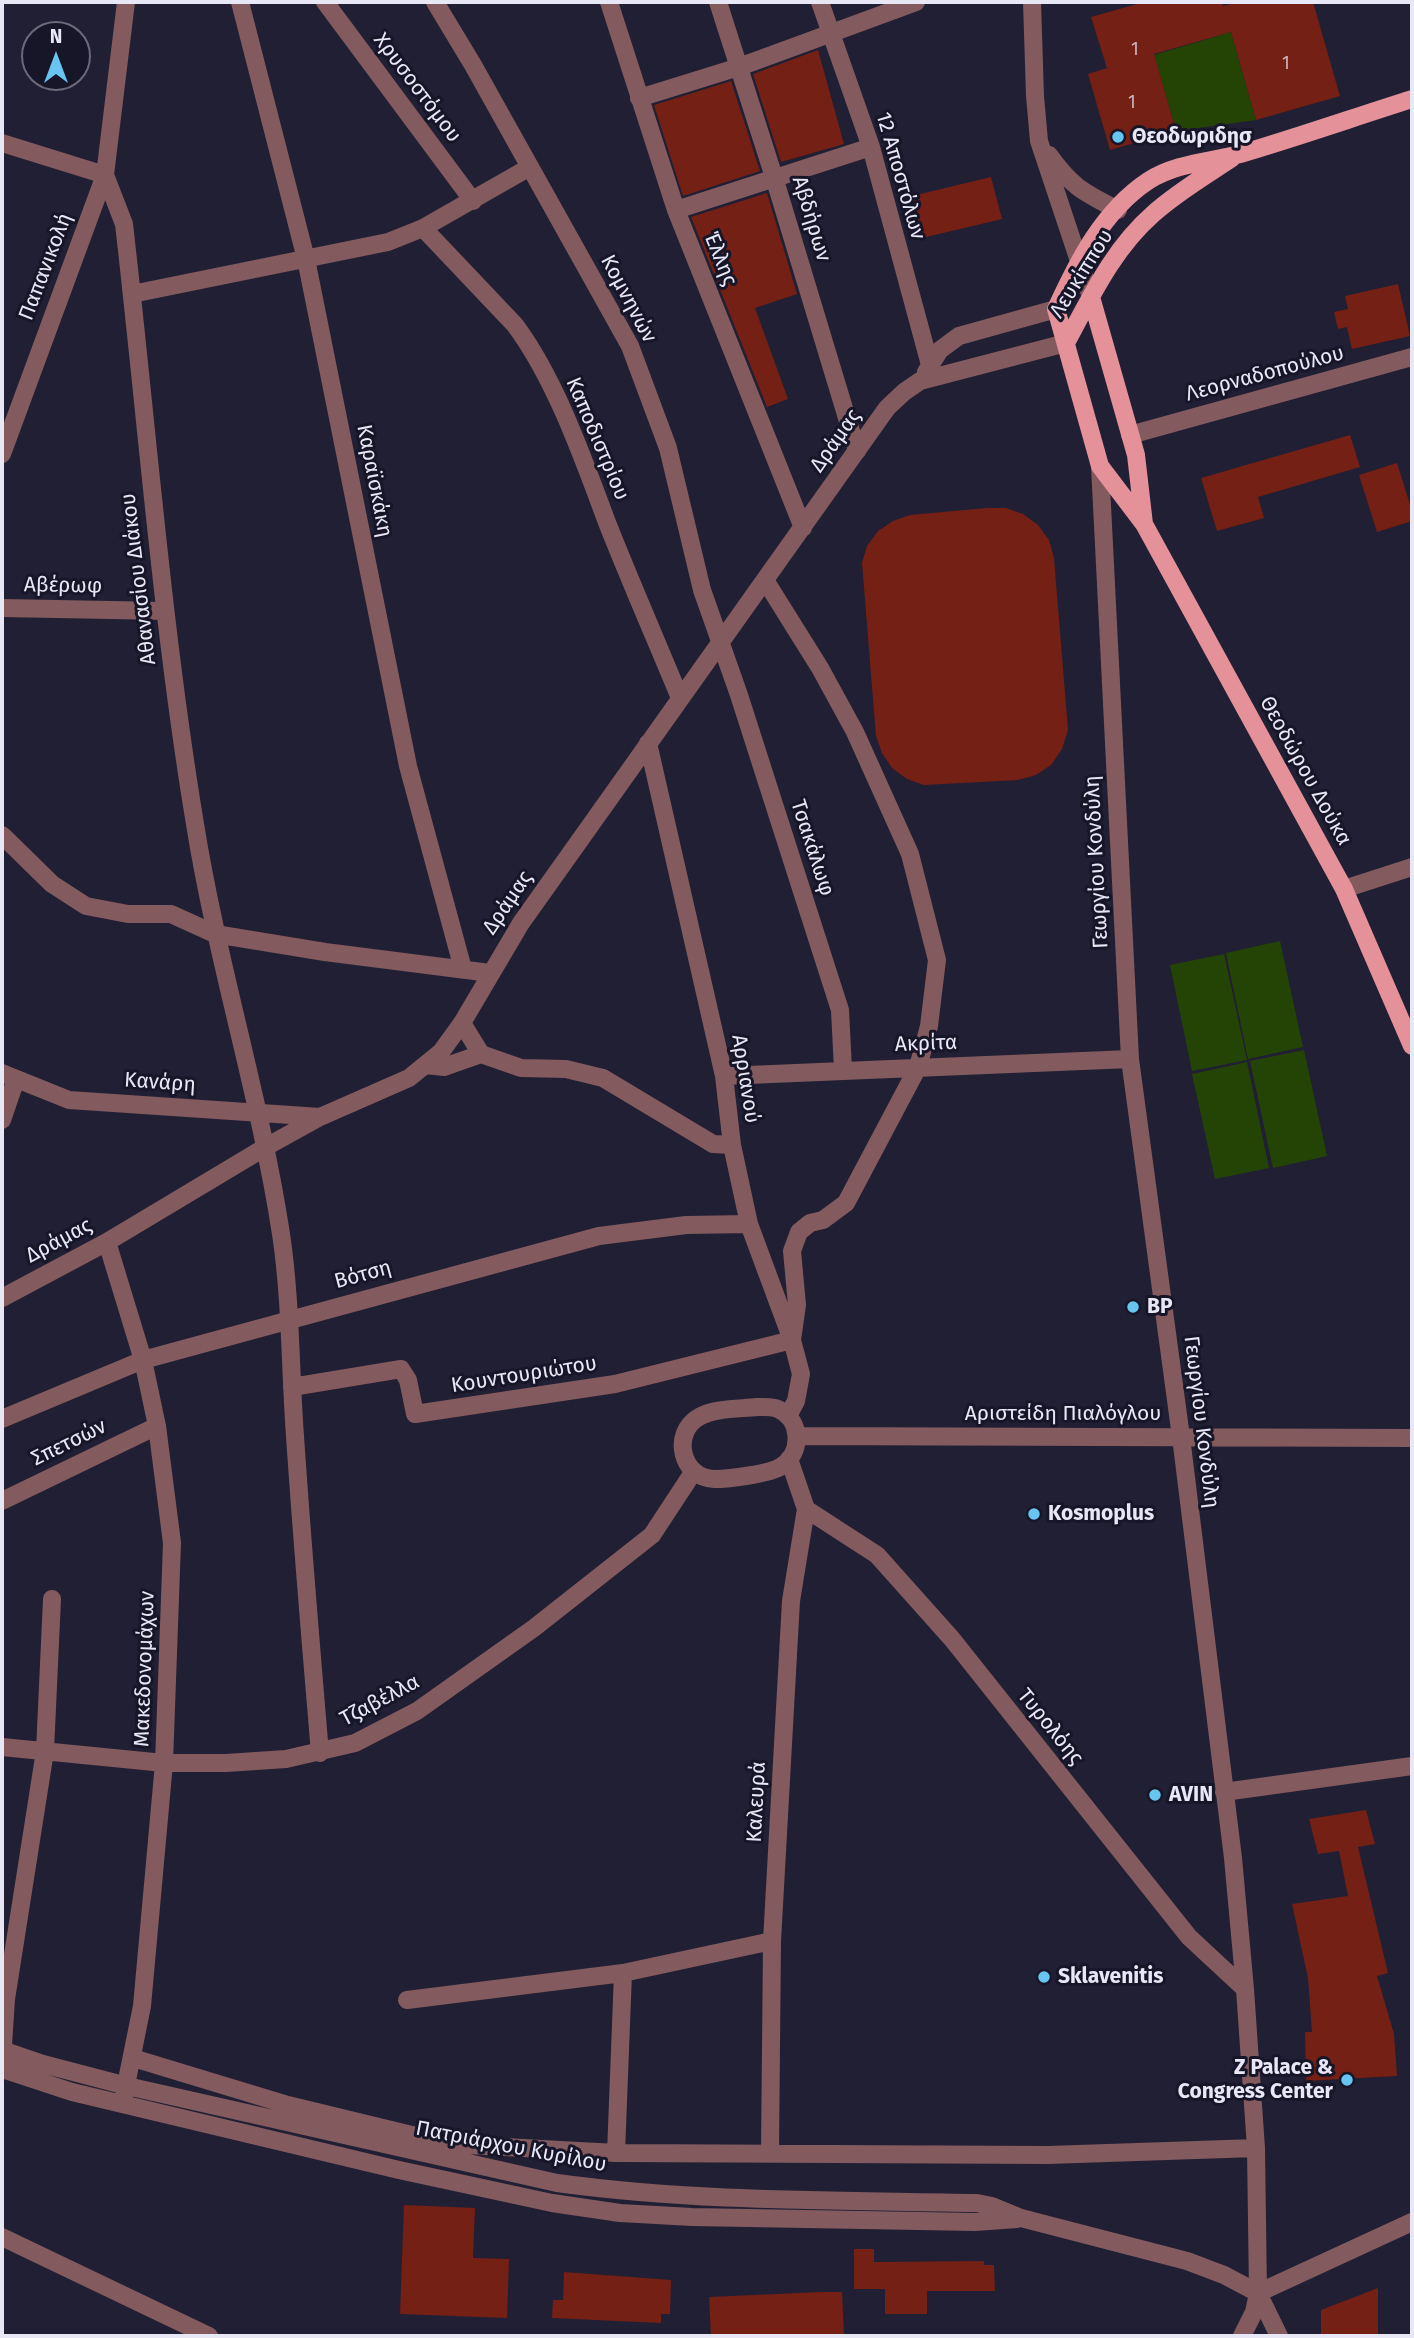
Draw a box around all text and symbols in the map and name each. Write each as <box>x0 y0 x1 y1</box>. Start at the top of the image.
north arrow <box>21 21 91 91</box>
text: N <box>50 25 62 48</box>
street label: Χρυσοστόμου <box>368 28 466 148</box>
house number: 1 <box>1131 39 1139 61</box>
house number: 1 <box>1282 53 1290 75</box>
house number: 1 <box>1128 92 1136 114</box>
street label: 12 Αποστόλων <box>870 109 930 243</box>
place label: Θεοδωριδησ <box>1132 124 1252 150</box>
marker: Θεοδωριδησ <box>1110 129 1126 145</box>
street label: Αβδήρων <box>786 173 836 265</box>
street label: Παπανικολή <box>14 210 78 324</box>
street label: Λευκίππου <box>1045 225 1119 323</box>
street label: Έλλης <box>698 228 742 290</box>
street label: Κομνηνών <box>594 251 662 347</box>
street label: Λεορναδοπούλου <box>1183 341 1347 407</box>
street label: Καποδιστρίου <box>560 374 634 504</box>
street label: Δράμας <box>805 405 867 477</box>
street label: Καραϊσκάκη <box>351 423 397 539</box>
street label: Αθανασίου Διάκου <box>116 492 162 666</box>
street label: Αβέρωφ <box>24 573 102 599</box>
street label: Θεοδώρου Δούκα <box>1254 692 1356 850</box>
street label: Γεωργίου Κονδύλη <box>1080 775 1114 949</box>
street label: Τσακάλωφ <box>785 797 839 899</box>
street label: Δράμας <box>478 866 538 940</box>
street label: Ακρίτα <box>894 1030 958 1058</box>
street label: Αρριανού <box>726 1033 764 1125</box>
street label: Κανάρη <box>123 1068 197 1098</box>
street label: Δράμας <box>22 1213 96 1269</box>
street label: Βότση <box>332 1255 394 1295</box>
place label: BP <box>1147 1294 1173 1320</box>
marker: BP <box>1125 1299 1141 1315</box>
street label: Γεωργίου Κονδύλη <box>1178 1334 1224 1510</box>
street label: Κουντουριώτου <box>449 1351 599 1399</box>
street label: Αριστείδη Πιαλόγλου <box>965 1401 1161 1427</box>
street label: Σπετσών <box>27 1414 111 1472</box>
place label: Kosmoplus <box>1048 1501 1154 1527</box>
marker: Kosmoplus <box>1026 1506 1042 1522</box>
street label: Μακεδονομάχων <box>130 1591 160 1747</box>
street label: Τζαβέλλα <box>336 1670 424 1732</box>
street label: Τυρολόης <box>1012 1684 1088 1770</box>
street label: Καλευρά <box>742 1761 772 1843</box>
place label: AVIN <box>1169 1782 1213 1808</box>
marker: AVIN <box>1147 1787 1163 1803</box>
place label: Sklavenitis <box>1058 1964 1163 1990</box>
marker: Sklavenitis <box>1036 1969 1052 1985</box>
place label: Z Palace & Congress Center <box>1178 2055 1333 2105</box>
marker: Z Palace & Congress Center <box>1339 2072 1355 2088</box>
street label: Πατριάρχου Κυρίλου <box>414 2116 608 2178</box>

